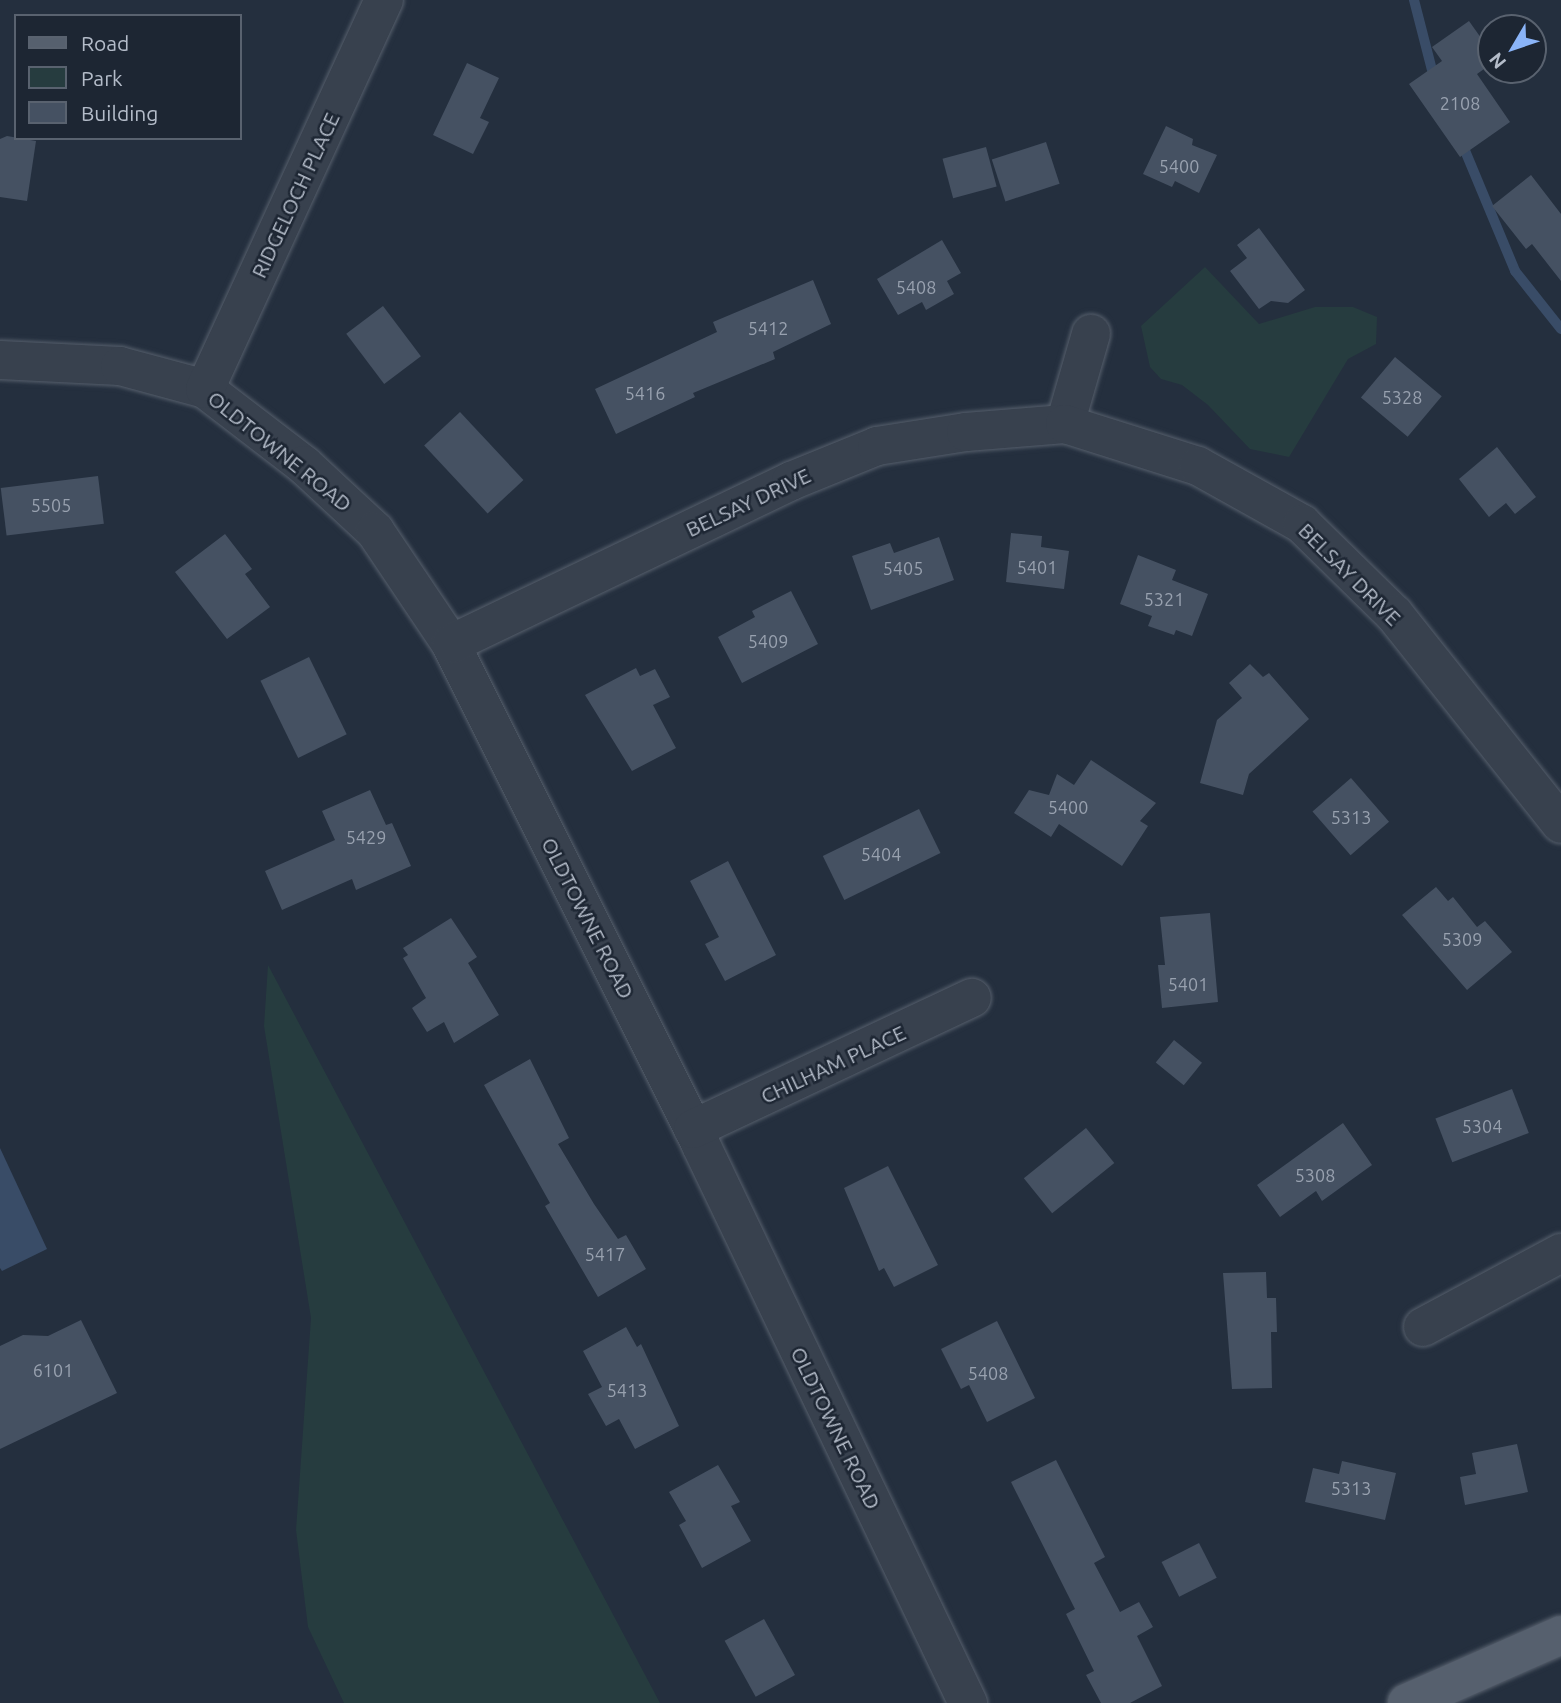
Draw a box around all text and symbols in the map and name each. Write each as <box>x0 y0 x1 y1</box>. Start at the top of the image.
legend <box>14 14 242 140</box>
north arrow <box>1477 14 1547 84</box>
text: Road <box>81 31 129 55</box>
text: N <box>1484 49 1510 73</box>
text: Park <box>81 66 123 90</box>
house number: 2108 <box>1440 92 1480 114</box>
text: Building <box>81 101 158 125</box>
street label: RIDGELOCH PLACE <box>246 108 344 282</box>
house number: 5400 <box>1159 155 1199 177</box>
house number: 5408 <box>896 276 936 298</box>
house number: 5412 <box>748 317 788 339</box>
house number: 5416 <box>625 382 665 404</box>
street label: OLDTOWNE ROAD <box>203 385 357 517</box>
house number: 5328 <box>1382 386 1422 408</box>
street label: BELSAY DRIVE <box>682 462 814 542</box>
house number: 5505 <box>31 494 71 516</box>
street label: BELSAY DRIVE <box>1293 517 1407 631</box>
house number: 5401 <box>1017 556 1057 578</box>
house number: 5405 <box>883 557 923 579</box>
house number: 5321 <box>1144 588 1184 610</box>
house number: 5409 <box>748 630 788 652</box>
house number: 5400 <box>1048 796 1088 818</box>
house number: 5313 <box>1331 806 1371 828</box>
house number: 5429 <box>346 826 386 848</box>
street label: OLDTOWNE ROAD <box>536 833 640 1003</box>
house number: 5404 <box>861 843 901 865</box>
house number: 5309 <box>1442 928 1482 950</box>
house number: 5401 <box>1168 973 1208 995</box>
street label: CHILHAM PLACE <box>757 1019 909 1109</box>
house number: 5304 <box>1462 1115 1502 1137</box>
house number: 5308 <box>1295 1164 1335 1186</box>
house number: 5417 <box>585 1243 625 1265</box>
street label: OLDTOWNE ROAD <box>786 1343 886 1513</box>
house number: 6101 <box>33 1359 73 1381</box>
house number: 5408 <box>968 1362 1008 1384</box>
house number: 5413 <box>607 1379 647 1401</box>
house number: 5313 <box>1331 1477 1371 1499</box>

